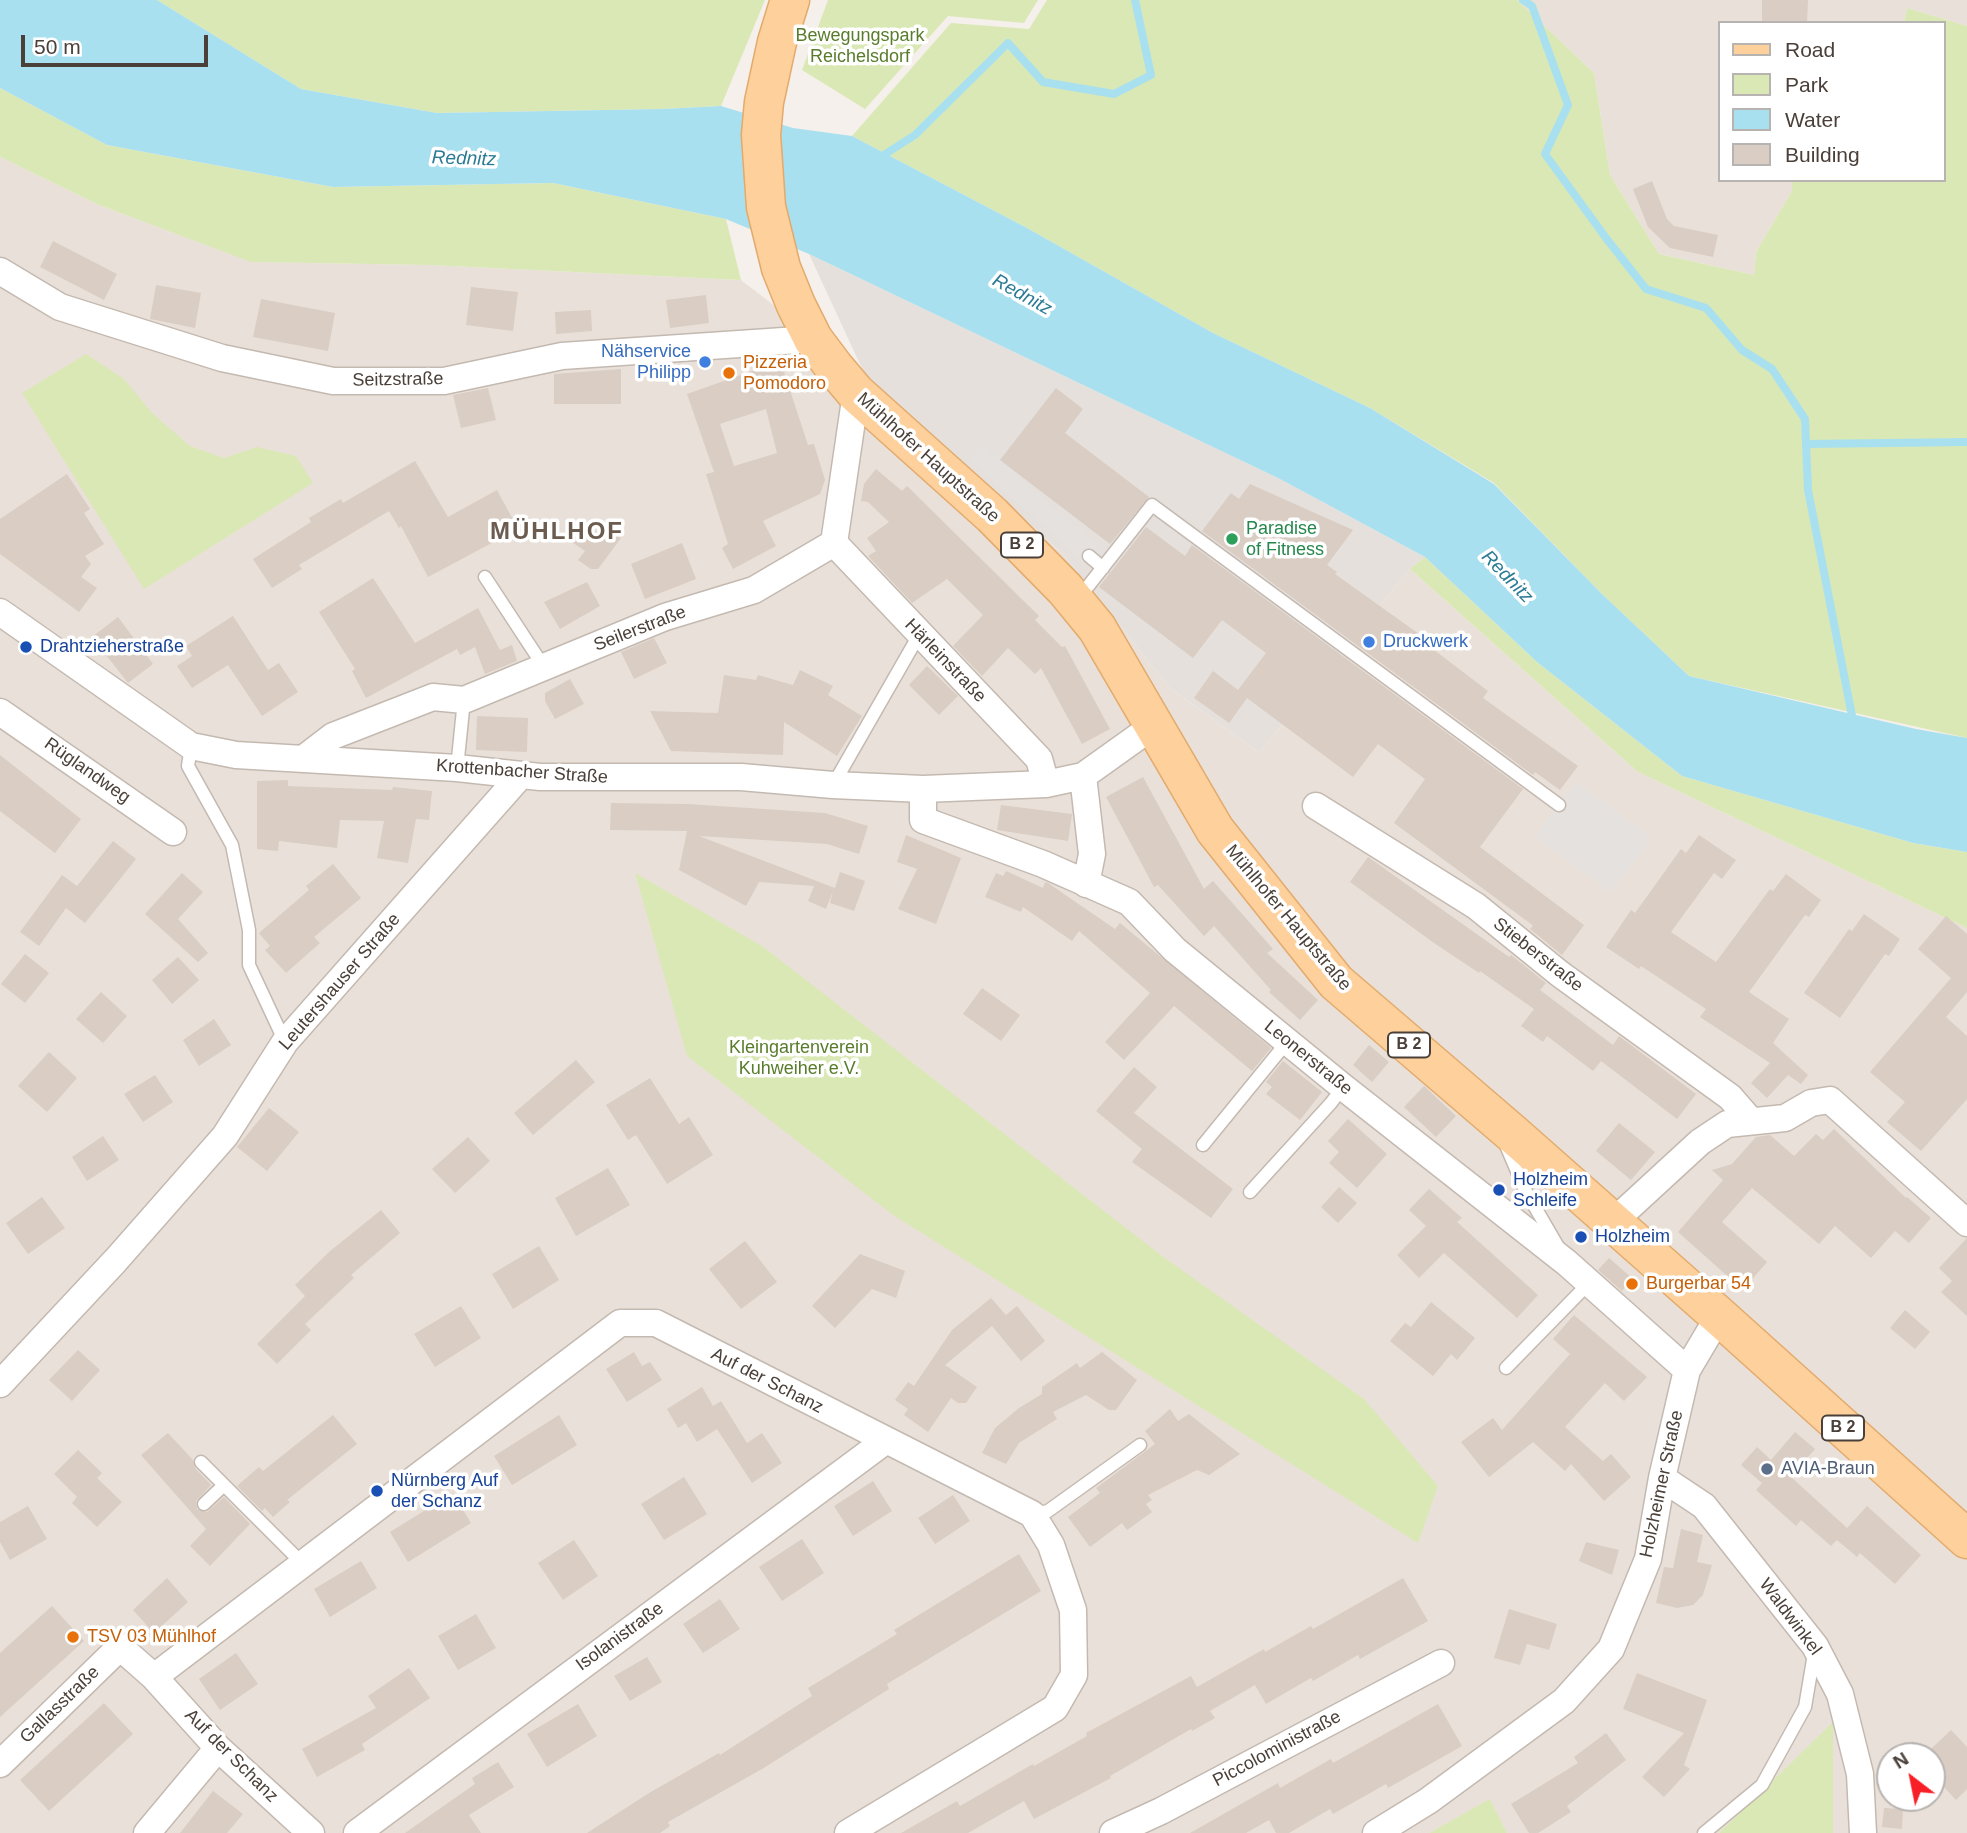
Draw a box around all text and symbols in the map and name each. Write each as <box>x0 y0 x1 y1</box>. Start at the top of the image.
scale bar <box>24 21 212 65</box>
legend <box>1718 21 1946 182</box>
park label: Bewegungspark Reichelsdorf <box>795 25 925 68</box>
text: 50 m <box>34 35 81 58</box>
text: Road <box>1785 38 1835 61</box>
text: Park <box>1785 73 1828 96</box>
text: Water <box>1785 108 1840 131</box>
text: Building <box>1785 143 1860 166</box>
water label: Rednitz <box>431 146 497 172</box>
water label: Rednitz <box>988 269 1056 321</box>
place label: Nähservice Philipp <box>601 341 691 384</box>
place label: Pizzeria Pomodoro <box>743 352 826 394</box>
marker: Nähservice Philipp <box>697 354 713 370</box>
marker: Pizzeria Pomodoro <box>721 365 737 381</box>
street label: Seitzstraße <box>352 368 444 392</box>
street label: Mühlhofer Hauptstraße <box>852 388 1004 528</box>
district label: MÜHLHOF <box>491 518 623 546</box>
place label: Paradise of Fitness <box>1246 518 1324 560</box>
marker: Paradise of Fitness <box>1224 531 1240 547</box>
road number: B 2 <box>1001 532 1043 558</box>
water label: Rednitz <box>1476 546 1538 608</box>
street label: Seilerstraße <box>591 602 689 656</box>
street label: Härleinstraße <box>900 615 990 707</box>
place label: Druckwerk <box>1383 631 1468 653</box>
marker: Druckwerk <box>1361 634 1377 650</box>
place label: Drahtzieherstraße <box>40 636 184 658</box>
marker: Drahtzieherstraße <box>18 639 34 655</box>
street label: Rüglandweg <box>40 733 134 809</box>
street label: Krottenbacher Straße <box>435 755 609 789</box>
street label: Mühlhofer Hauptstraße <box>1221 841 1355 995</box>
street label: Leutershauser Straße <box>275 909 405 1055</box>
street label: Stieberstraße <box>1489 913 1587 997</box>
street label: Leonerstraße <box>1260 1016 1356 1100</box>
road number: B 2 <box>1388 1032 1430 1058</box>
park label: Kleingartenverein Kuhweiher e.V. <box>729 1037 869 1080</box>
place label: Holzheim Schleife <box>1513 1169 1588 1212</box>
marker: Holzheim Schleife <box>1491 1182 1507 1198</box>
place label: Holzheim <box>1595 1226 1670 1248</box>
marker: Holzheim <box>1573 1229 1589 1245</box>
place label: Burgerbar 54 <box>1646 1273 1751 1295</box>
marker: Burgerbar 54 <box>1624 1276 1640 1292</box>
street label: Auf der Schanz <box>707 1343 827 1419</box>
street label: Holzheimer Straße <box>1636 1408 1688 1560</box>
road number: B 2 <box>1822 1416 1864 1440</box>
place label: AVIA-Braun <box>1781 1458 1875 1480</box>
marker: AVIA-Braun <box>1759 1461 1775 1477</box>
place label: Nürnberg Auf der Schanz <box>391 1470 498 1512</box>
marker: Nürnberg Auf der Schanz <box>369 1483 385 1499</box>
street label: Waldwinkel <box>1754 1574 1826 1660</box>
street label: Isolanistraße <box>572 1598 668 1676</box>
place label: TSV 03 Mühlhof <box>87 1626 216 1648</box>
marker: TSV 03 Mühlhof <box>65 1629 81 1645</box>
street label: Gallasstraße <box>16 1662 104 1748</box>
street label: Auf der Schanz <box>180 1705 282 1807</box>
street label: Piccoloministraße <box>1209 1706 1345 1792</box>
north arrow <box>1876 1742 1946 1812</box>
text: N <box>1889 1748 1912 1773</box>

